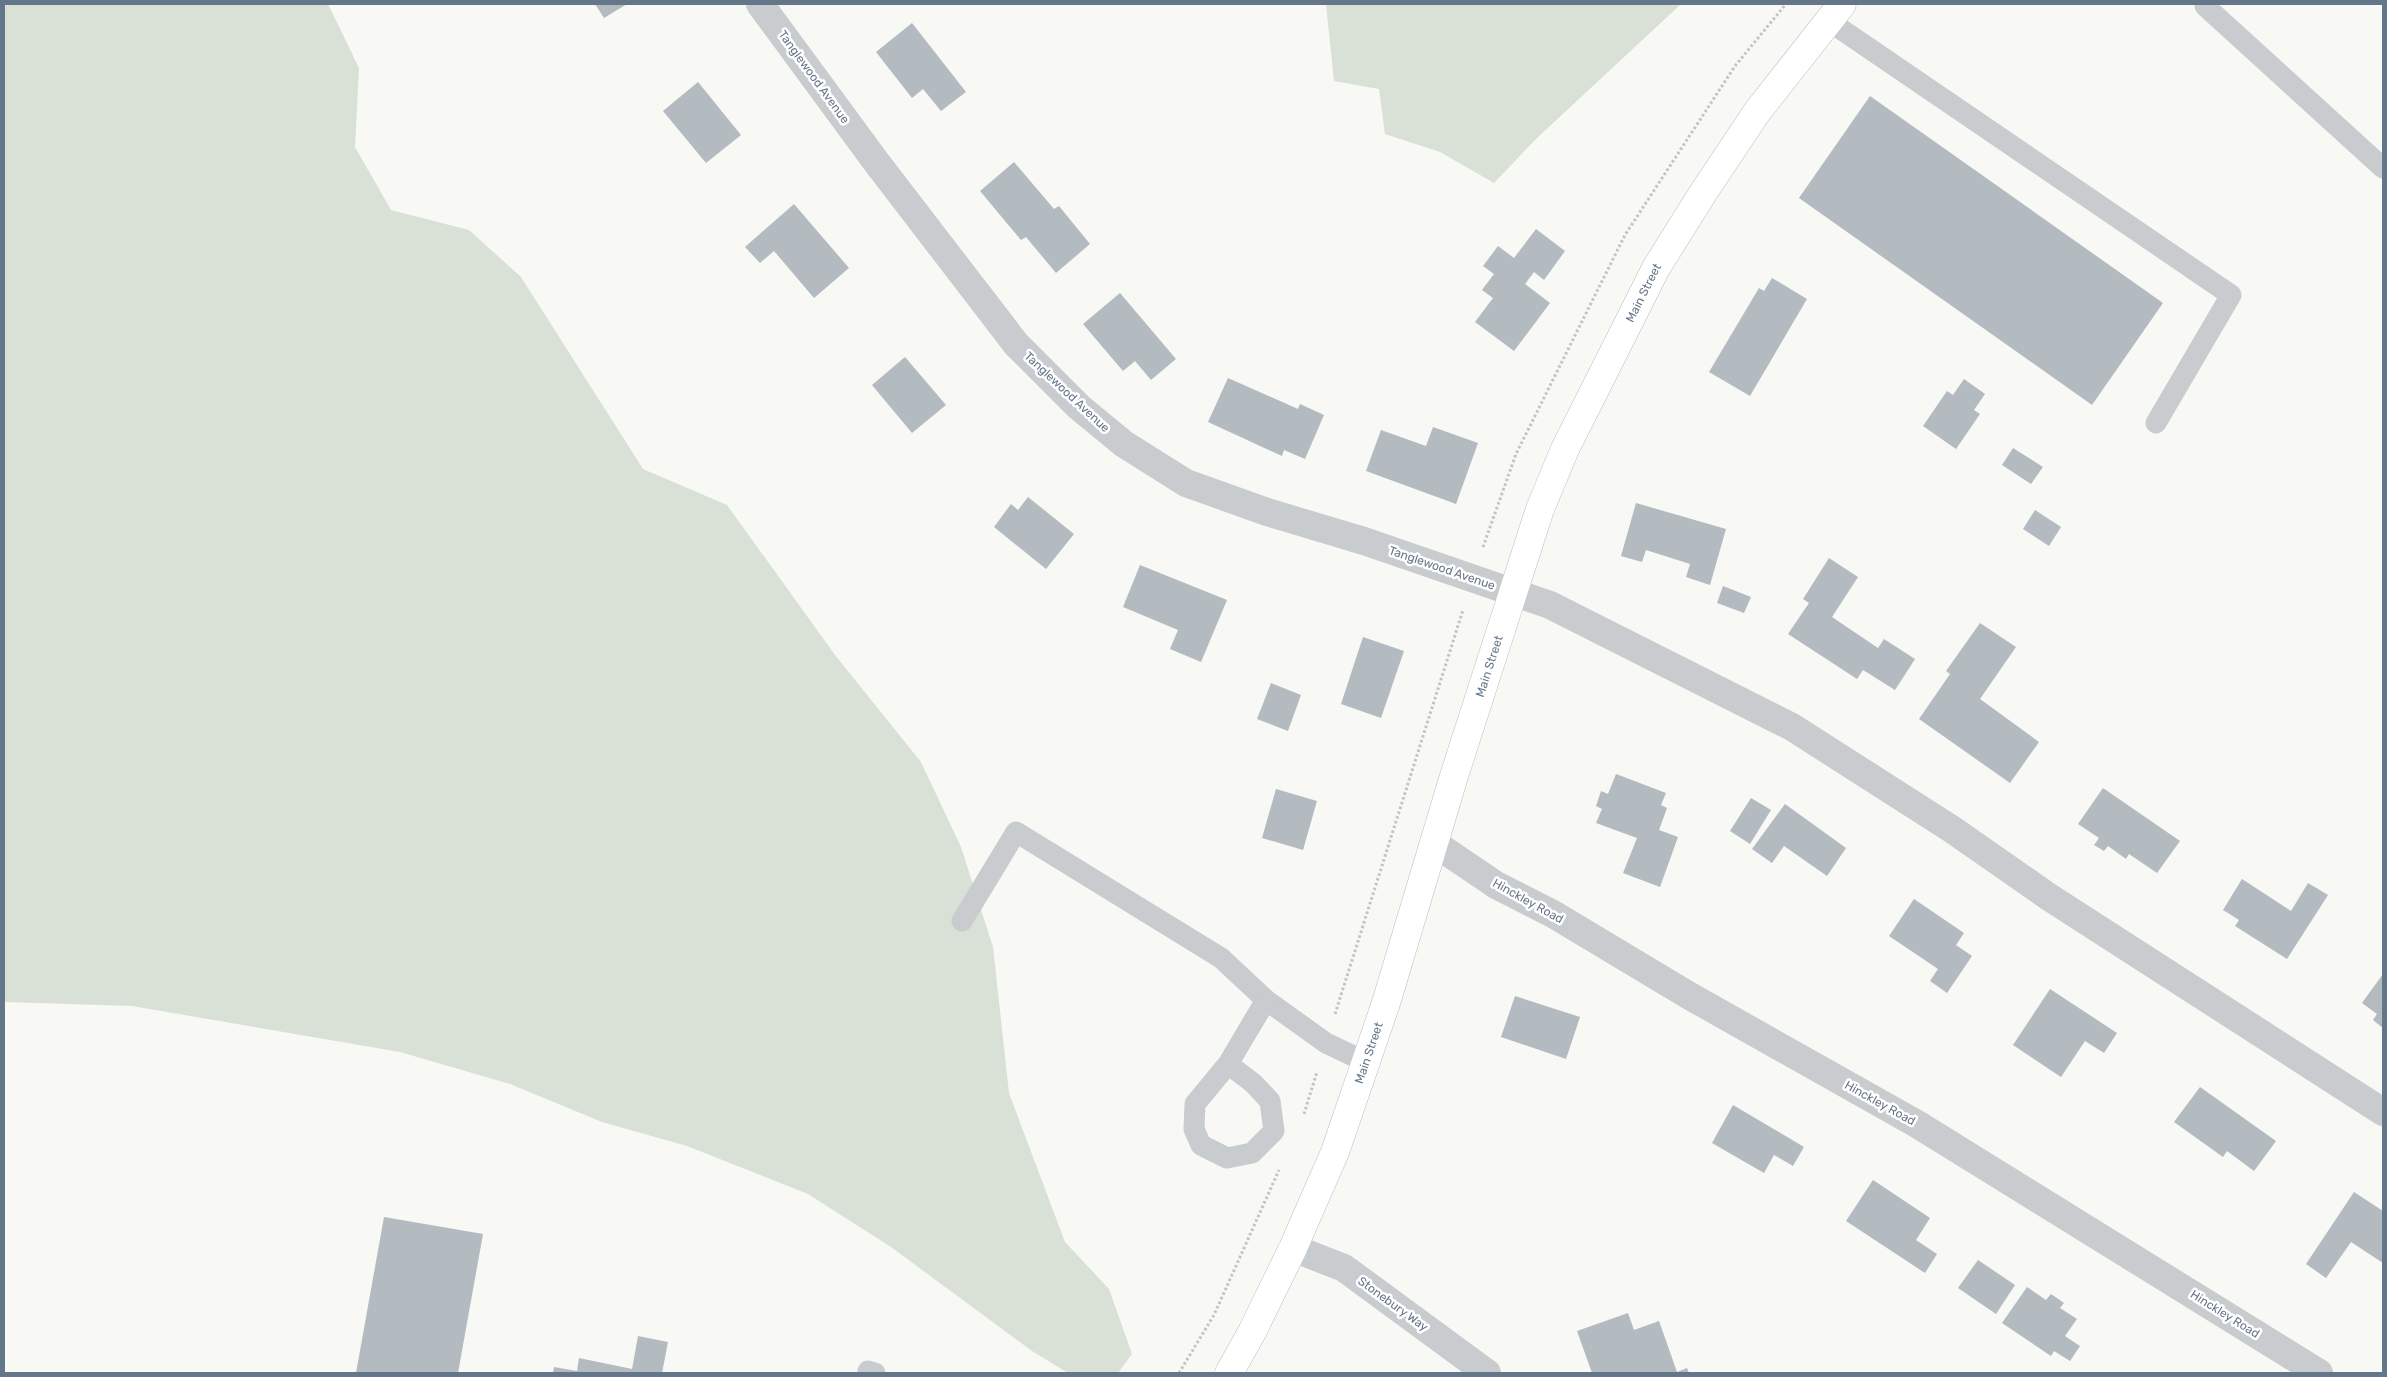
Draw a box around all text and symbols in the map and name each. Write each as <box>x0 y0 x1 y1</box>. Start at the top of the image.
street label: Tanglewood Avenue <box>776 28 853 126</box>
street label: Main Street <box>1623 260 1664 325</box>
street label: Tanglewood Avenue <box>1021 349 1113 435</box>
street label: Tanglewood Avenue <box>1387 543 1497 593</box>
street label: Main Street <box>1473 633 1506 699</box>
street label: Hinckley Road <box>1490 876 1566 926</box>
street label: Main Street <box>1352 1020 1386 1085</box>
street label: Hinckley Road <box>1842 1078 1918 1128</box>
street label: Stonebury Way <box>1355 1274 1431 1334</box>
street label: Hinckley Road <box>2188 1287 2262 1341</box>

